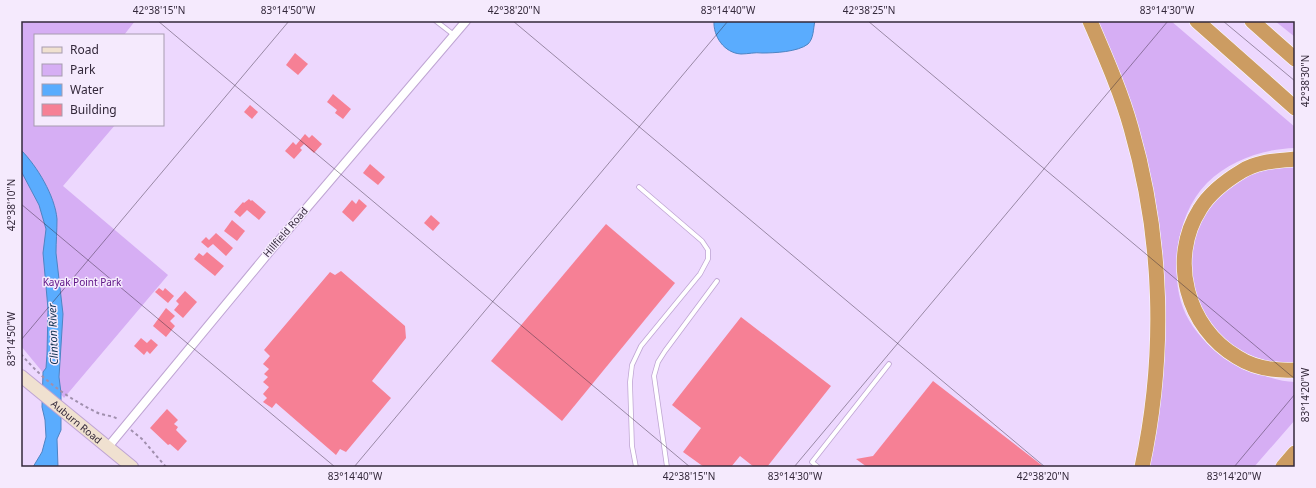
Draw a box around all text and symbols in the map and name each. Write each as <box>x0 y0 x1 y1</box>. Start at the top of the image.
text: 42°38'15"N <box>133 3 185 17</box>
text: 83°14'50"W <box>261 3 316 17</box>
text: 42°38'20"N <box>488 3 540 17</box>
text: 83°14'40"W <box>701 3 756 17</box>
text: 42°38'25"N <box>843 3 895 17</box>
text: 83°14'30"W <box>1140 3 1195 17</box>
legend <box>34 34 164 126</box>
text: Road <box>70 41 99 58</box>
text: 42°38'30"N <box>1298 55 1312 107</box>
text: Park <box>70 61 96 78</box>
text: Water <box>70 81 104 98</box>
text: Building <box>70 101 117 118</box>
text: 42°38'10"N <box>4 179 18 231</box>
street label: Hillfield Road <box>259 204 311 260</box>
park label: Kayak Point Park <box>43 275 122 289</box>
water label: Clinton River <box>44 302 61 365</box>
text: 83°14'50"W <box>4 311 18 366</box>
text: 83°14'20"W <box>1298 367 1312 422</box>
street label: Auburn Road <box>48 397 105 447</box>
text: 83°14'40"W <box>328 469 383 483</box>
text: 42°38'15"N <box>663 469 715 483</box>
text: 83°14'30"W <box>768 469 823 483</box>
text: 42°38'20"N <box>1017 469 1069 483</box>
text: 83°14'20"W <box>1207 469 1262 483</box>

